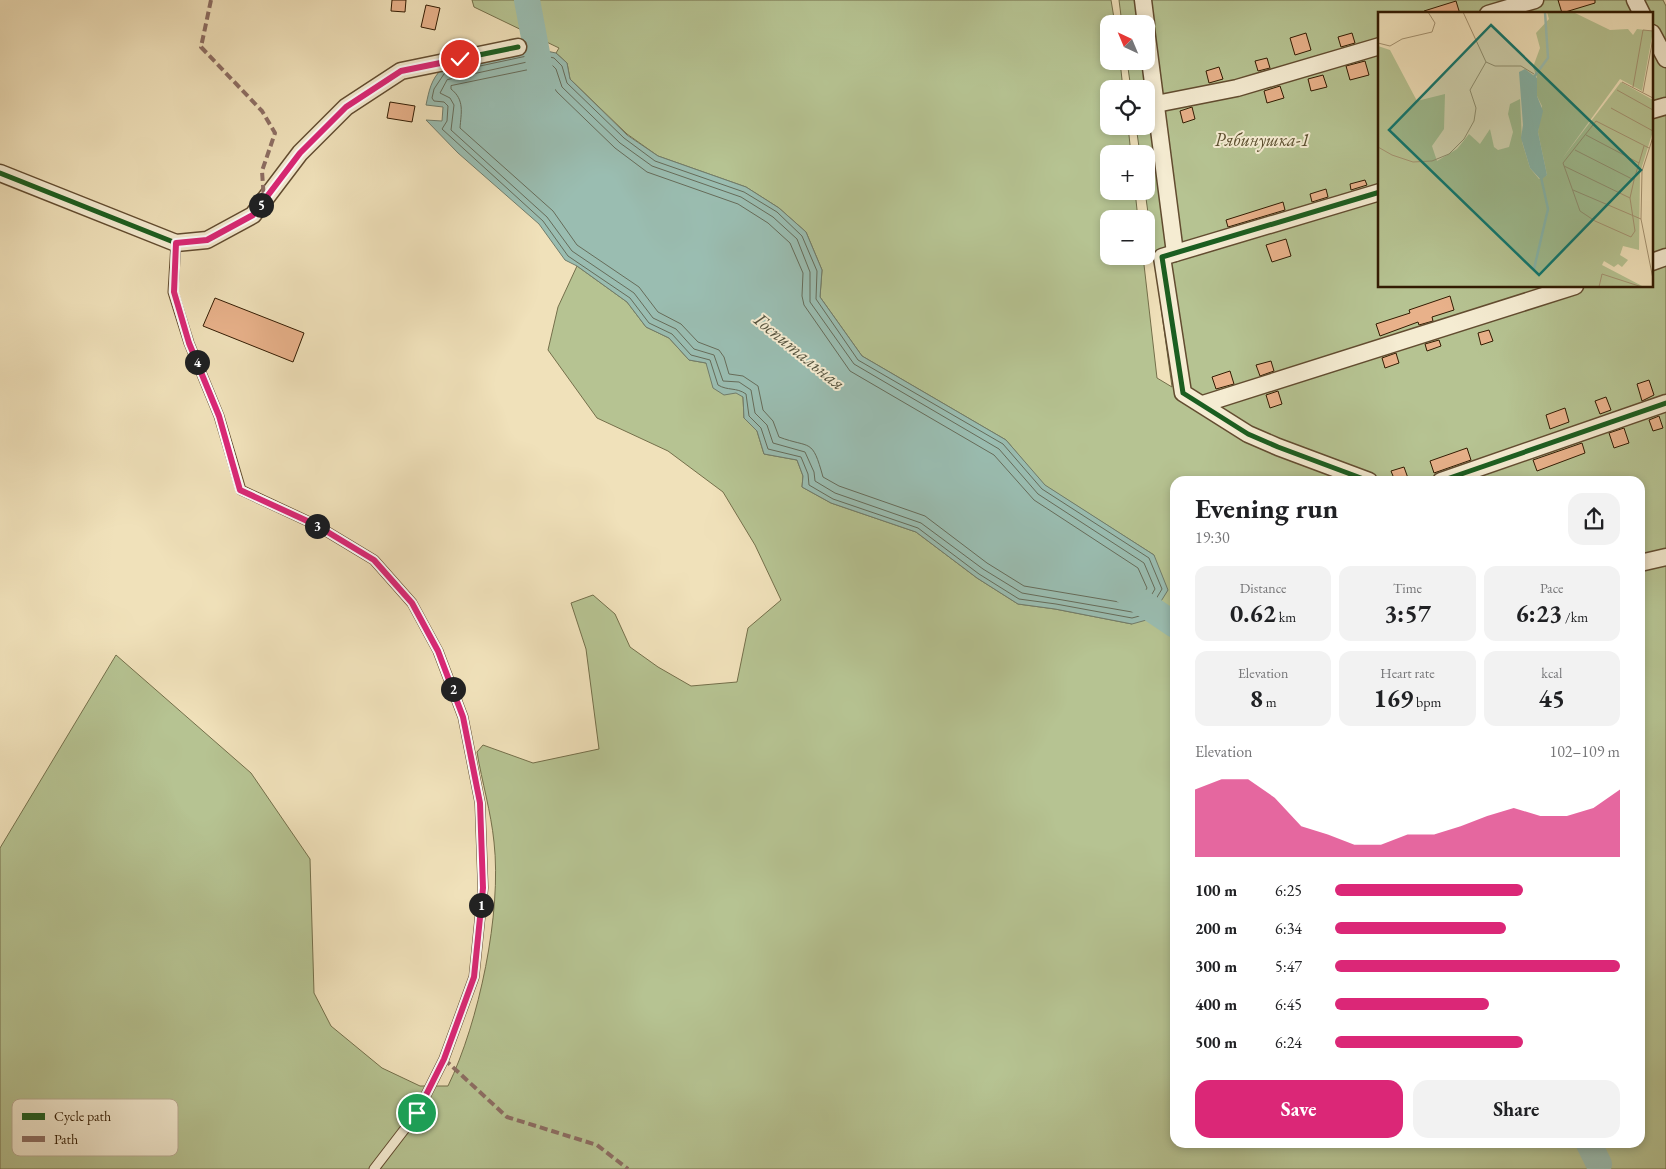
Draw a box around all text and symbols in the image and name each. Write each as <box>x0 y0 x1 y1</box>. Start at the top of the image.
inset map <box>1378 12 1654 288</box>
north arrow <box>1100 15 1155 70</box>
map controls <box>1100 15 1155 265</box>
pin <box>439 38 481 80</box>
icon: check <box>446 45 474 73</box>
button: locate <box>1100 80 1155 135</box>
park label: Рябинушка-1 <box>1215 128 1309 152</box>
button: + <box>1100 145 1155 200</box>
pin: 5 <box>248 192 274 218</box>
text: 5 <box>258 196 265 214</box>
button: − <box>1100 210 1155 265</box>
water label: Госпитальная <box>748 306 850 396</box>
pin: 4 <box>184 350 210 374</box>
text: 4 <box>194 353 201 371</box>
text: Evening run <box>1195 490 1338 526</box>
button: share <box>1568 493 1620 545</box>
pin: 3 <box>304 514 330 538</box>
text: 3 <box>314 517 321 535</box>
text: 19:30 <box>1195 527 1230 548</box>
text: Distance <box>1240 579 1287 597</box>
text: Time <box>1393 579 1422 597</box>
text: Pace <box>1540 579 1564 597</box>
text: 0.62 <box>1230 597 1276 629</box>
text: 3:57 <box>1384 597 1431 629</box>
text: 6:23 <box>1516 597 1562 629</box>
text: km <box>1276 608 1296 626</box>
text: /km <box>1562 608 1588 626</box>
text: Elevation <box>1238 664 1288 682</box>
text: Heart rate <box>1380 664 1435 682</box>
text: kcal <box>1541 664 1562 682</box>
pin: 2 <box>440 676 466 702</box>
text: 2 <box>450 680 457 698</box>
text: 8 <box>1250 682 1263 714</box>
text: 169 <box>1374 682 1413 714</box>
text: 45 <box>1539 682 1565 714</box>
text: m <box>1263 693 1277 711</box>
text: bpm <box>1413 693 1441 711</box>
text: Elevation <box>1195 741 1253 762</box>
text: 102–109 m <box>1549 741 1620 762</box>
text: 100 m <box>1195 880 1237 901</box>
text: 6:25 <box>1275 880 1302 901</box>
pin: 1 <box>468 892 494 918</box>
text: 1 <box>478 896 485 914</box>
text: 200 m <box>1195 918 1237 939</box>
text: 6:34 <box>1275 918 1302 939</box>
text: 300 m <box>1195 956 1237 977</box>
text: 5:47 <box>1275 956 1302 977</box>
text: 400 m <box>1195 994 1237 1015</box>
text: 6:45 <box>1275 994 1302 1015</box>
text: 500 m <box>1195 1032 1237 1053</box>
text: 6:24 <box>1275 1032 1302 1053</box>
button: Save <box>1195 1080 1403 1138</box>
button: Share <box>1413 1080 1620 1138</box>
pin <box>396 1092 438 1134</box>
legend <box>12 1099 178 1156</box>
icon: arrive <box>403 1099 431 1127</box>
text: Cycle path <box>54 1107 111 1125</box>
text: Path <box>54 1130 78 1148</box>

